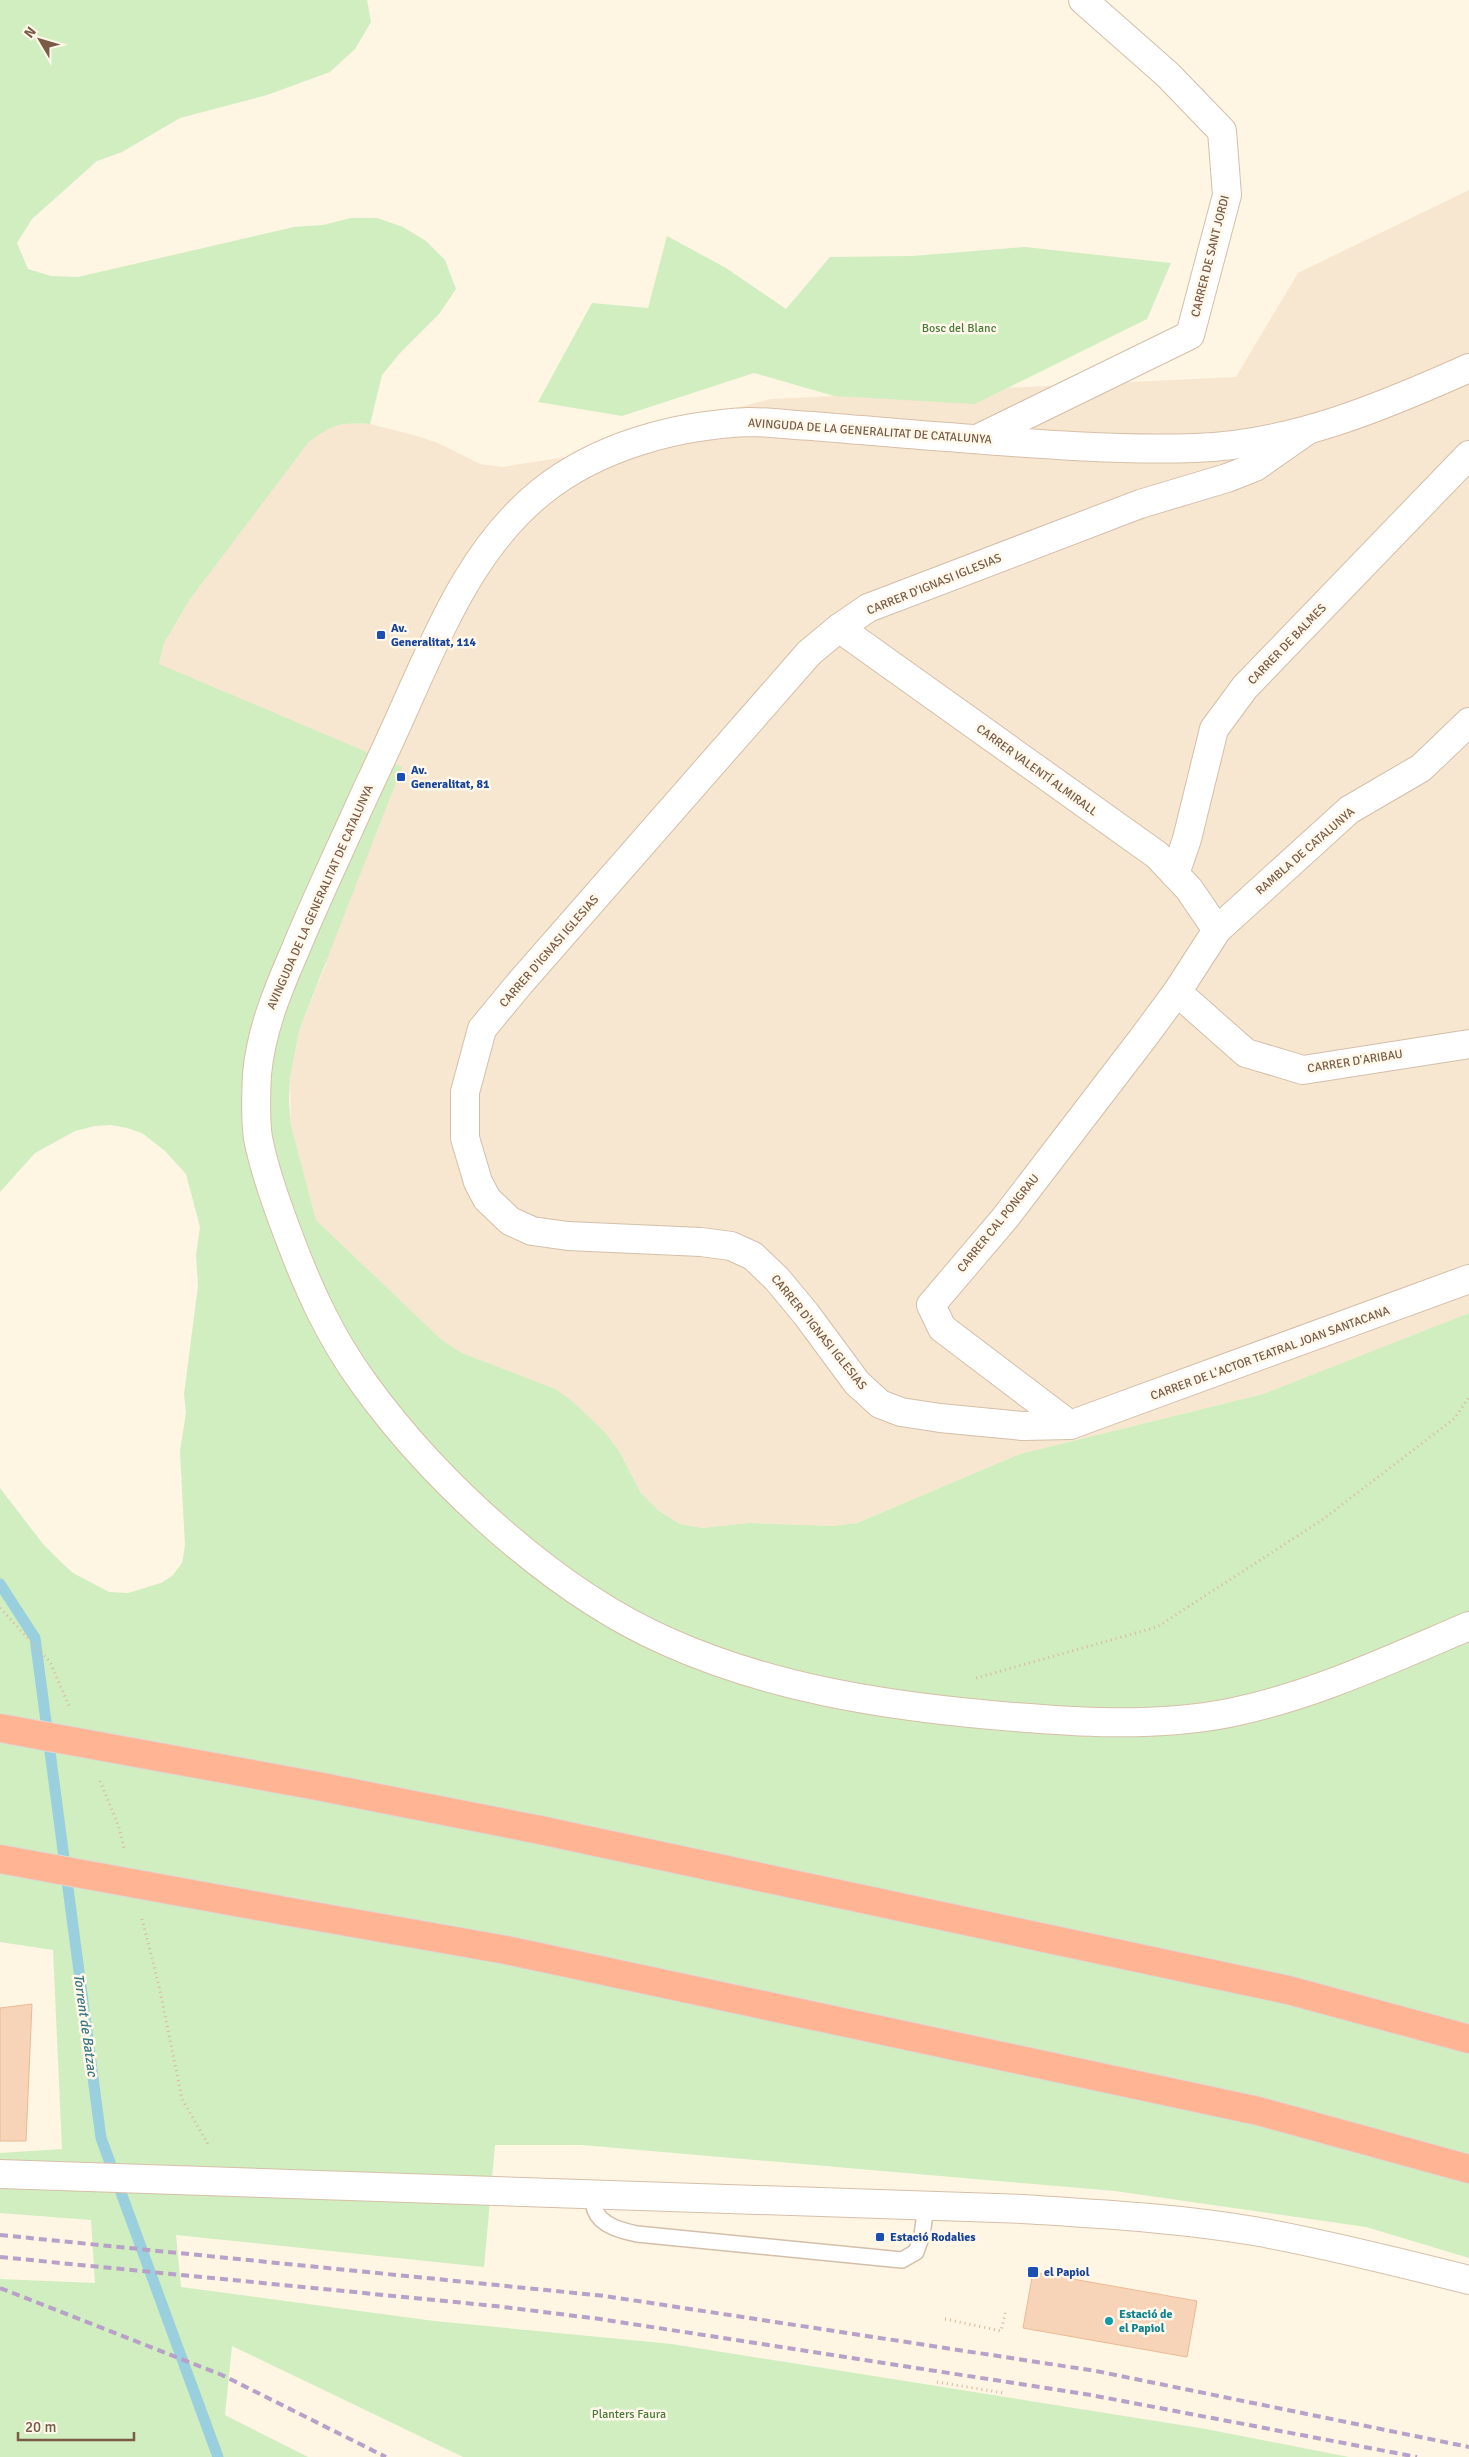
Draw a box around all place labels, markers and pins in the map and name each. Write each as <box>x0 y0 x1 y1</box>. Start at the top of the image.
place label: Av. Generalitat, 114 <box>391 621 476 650</box>
marker: Av. Generalitat, 114 <box>375 629 387 641</box>
place label: Av. Generalitat, 81 <box>411 763 490 792</box>
marker: Av. Generalitat, 81 <box>395 771 407 783</box>
place label: Estació Rodalies <box>890 2230 976 2245</box>
marker: Estació Rodalies <box>874 2231 886 2243</box>
marker: el Papiol <box>1026 2265 1040 2279</box>
place label: el Papiol <box>1044 2265 1090 2280</box>
place label: Estació de el Papiol <box>1119 2307 1173 2336</box>
marker: Estació de el Papiol <box>1103 2315 1115 2327</box>

